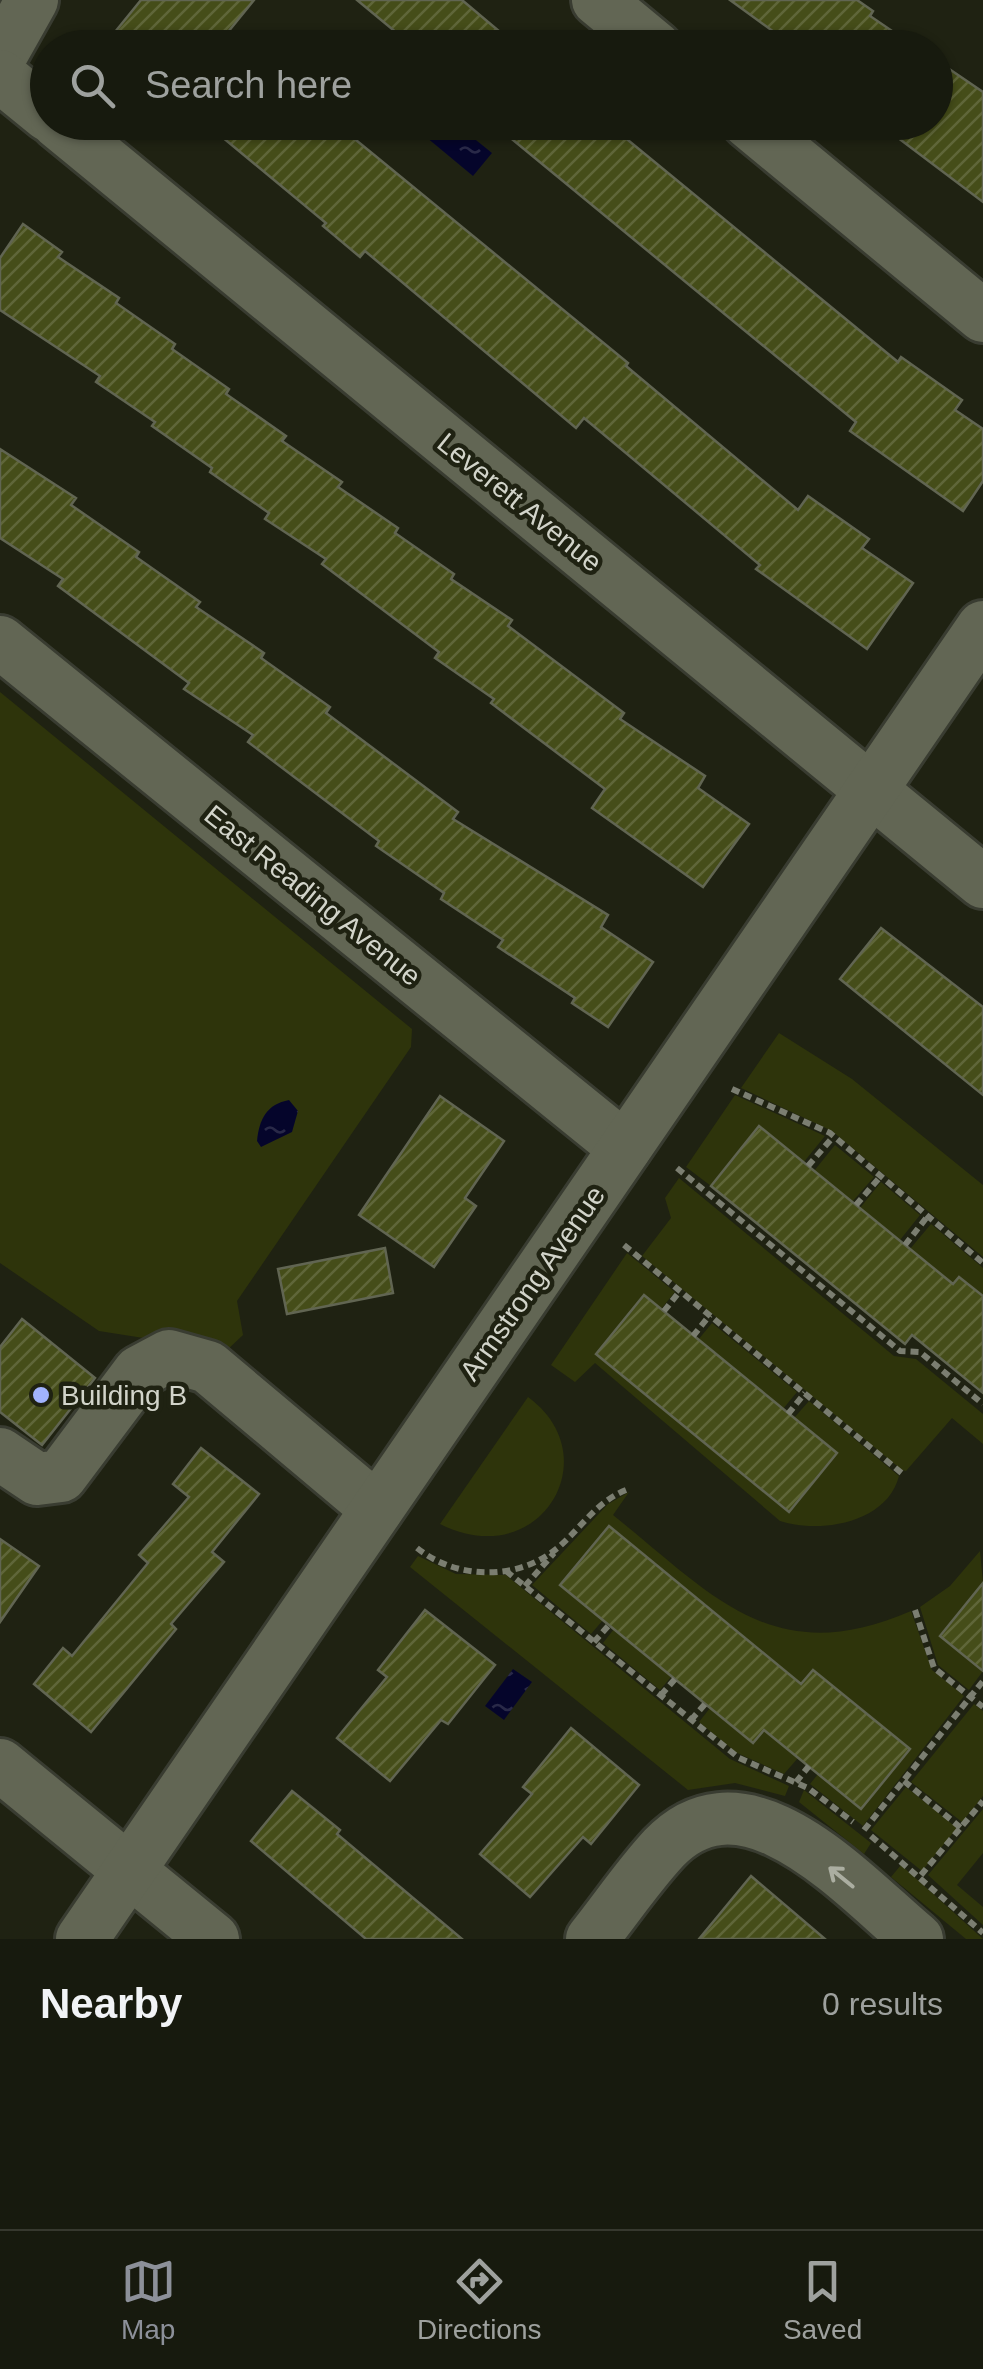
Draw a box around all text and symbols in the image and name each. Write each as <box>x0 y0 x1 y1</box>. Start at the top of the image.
search box <box>30 30 953 140</box>
icon: search <box>65 58 120 113</box>
text: Search here <box>145 64 352 106</box>
street label: Leverett Avenue <box>431 427 608 578</box>
street label: East Reading Avenue <box>198 799 427 992</box>
street label: Armstrong Avenue <box>454 1180 611 1386</box>
place label: Building B <box>61 1380 187 1411</box>
marker: Building B <box>30 1384 52 1406</box>
one-way arrow <box>829 1866 855 1888</box>
text: Nearby <box>40 1980 182 2027</box>
text: 0 results <box>822 1986 943 2022</box>
tab: Map <box>121 2254 176 2346</box>
tab: Directions <box>417 2254 542 2346</box>
tab: Saved <box>783 2254 862 2346</box>

